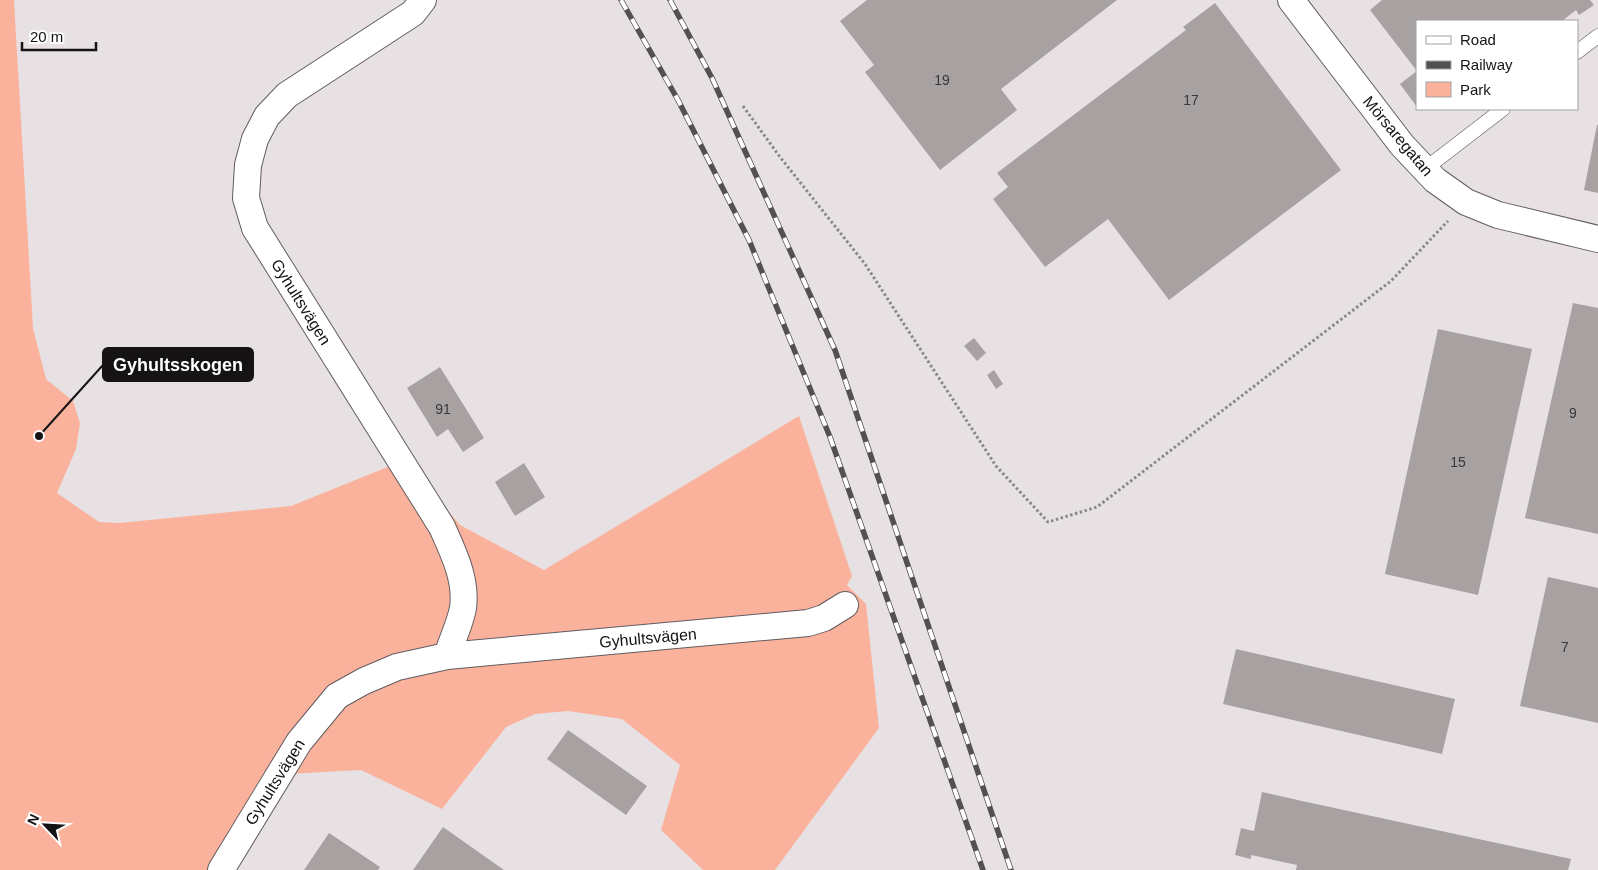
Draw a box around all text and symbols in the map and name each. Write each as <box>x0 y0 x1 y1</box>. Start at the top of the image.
scale bar <box>22 20 96 52</box>
legend <box>1416 20 1578 110</box>
text: 20 m <box>30 28 63 45</box>
text: Road <box>1460 31 1496 48</box>
text: Railway <box>1460 56 1513 73</box>
house number: 19 <box>934 72 950 88</box>
text: Park <box>1460 81 1491 98</box>
house number: 17 <box>1183 92 1199 108</box>
street label: Mörsaregatan <box>1360 93 1436 179</box>
street label: Gyhultsvägen <box>268 256 334 348</box>
callout: Gyhultsskogen <box>103 348 253 381</box>
text: Gyhultsskogen <box>113 355 243 375</box>
house number: 91 <box>435 401 451 417</box>
house number: 9 <box>1569 405 1577 421</box>
house number: 15 <box>1450 454 1466 470</box>
street label: Gyhultsvägen <box>599 625 697 651</box>
house number: 7 <box>1561 639 1569 655</box>
street label: Gyhultsvägen <box>242 736 308 828</box>
north arrow <box>20 800 70 850</box>
text: N <box>24 812 43 827</box>

